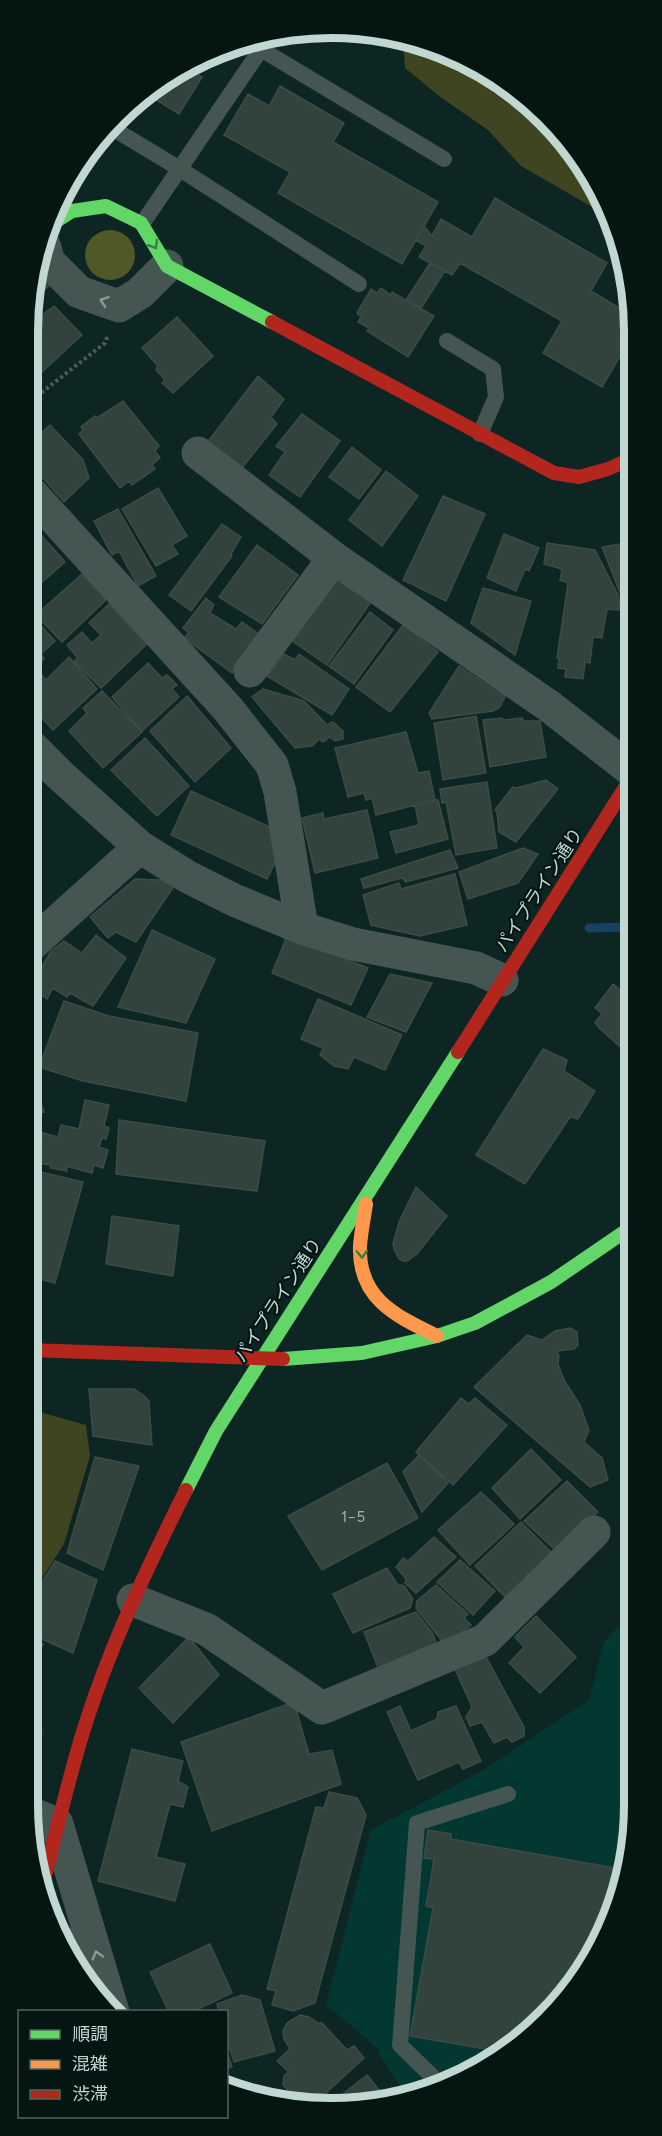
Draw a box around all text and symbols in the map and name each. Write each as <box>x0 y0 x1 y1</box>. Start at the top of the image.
one-way arrow <box>147 239 159 249</box>
one-way arrow <box>99 296 110 308</box>
street label: パイプライン通り <box>491 824 587 956</box>
street label: パイプライン通り <box>230 1234 326 1366</box>
one-way arrow <box>355 1250 368 1259</box>
house number: 1−5 <box>341 1508 365 1526</box>
one-way arrow <box>92 1950 104 1961</box>
legend <box>18 2010 228 2118</box>
text: 順調 <box>72 2023 108 2045</box>
text: 混雑 <box>72 2053 108 2075</box>
text: 渋滞 <box>72 2083 108 2105</box>

